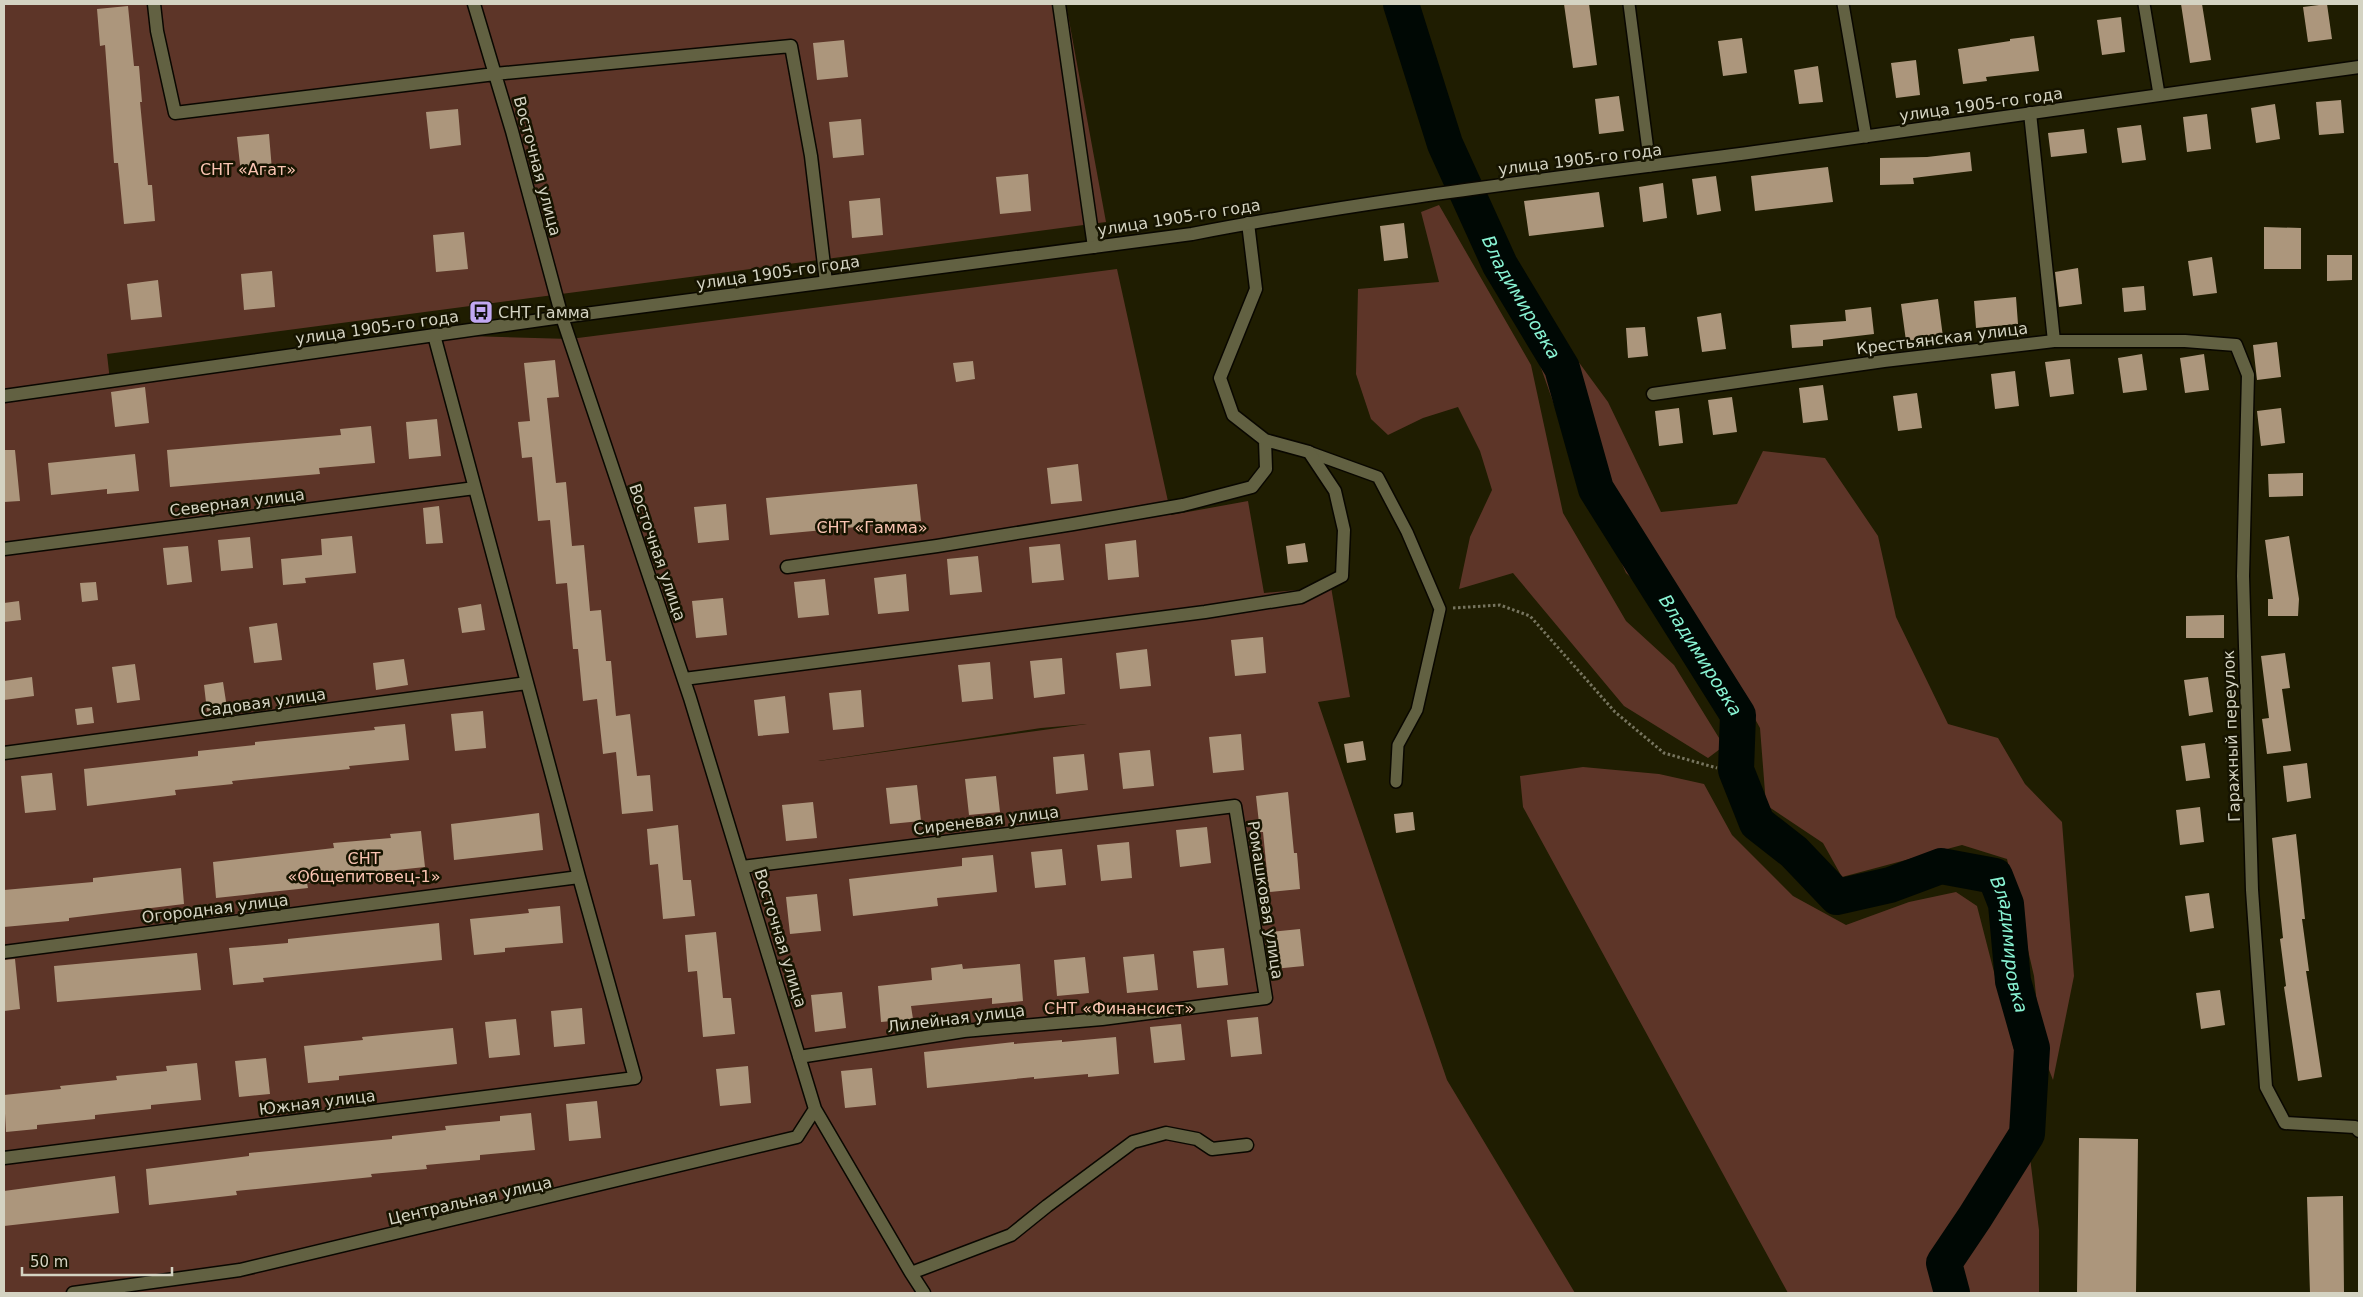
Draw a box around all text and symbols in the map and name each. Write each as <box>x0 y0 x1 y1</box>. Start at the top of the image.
street label: улица 1905-го года <box>1898 84 2064 125</box>
street label: Восточная улица <box>510 94 565 238</box>
street label: улица 1905-го года <box>1497 140 1663 179</box>
park label: СНТ «Агат» <box>200 160 296 179</box>
street label: улица 1905-го года <box>1096 195 1262 240</box>
water label: Владимировка <box>1478 232 1565 363</box>
street label: улица 1905-го года <box>695 252 861 293</box>
bus stop icon: СНТ Гамма <box>468 299 494 325</box>
place label: СНТ Гамма <box>498 303 590 322</box>
street label: улица 1905-го года <box>294 307 460 348</box>
street label: Крестьянская улица <box>1855 319 2029 358</box>
street label: Восточная улица <box>625 481 690 623</box>
street label: Северная улица <box>168 485 306 520</box>
park label: СНТ «Гамма» <box>816 518 928 537</box>
water label: Владимировка <box>1655 590 1747 720</box>
street label: Гаражный переулок <box>2219 649 2244 822</box>
street label: Садовая улица <box>199 684 327 721</box>
street label: Сиреневая улица <box>912 802 1060 839</box>
street label: Ромашковая улица <box>1244 820 1287 981</box>
park label: СНТ «Общепитовец-1» <box>287 849 441 886</box>
street label: Восточная улица <box>750 867 811 1010</box>
water label: Владимировка <box>1986 873 2033 1015</box>
street label: Огородная улица <box>141 890 289 927</box>
park label: СНТ «Финансист» <box>1044 999 1194 1018</box>
street label: Лилейная улица <box>886 1001 1026 1036</box>
street label: Южная улица <box>258 1086 377 1119</box>
street label: Центральная улица <box>386 1172 554 1229</box>
scale bar <box>22 1244 172 1276</box>
text: 50 m <box>30 1253 68 1271</box>

